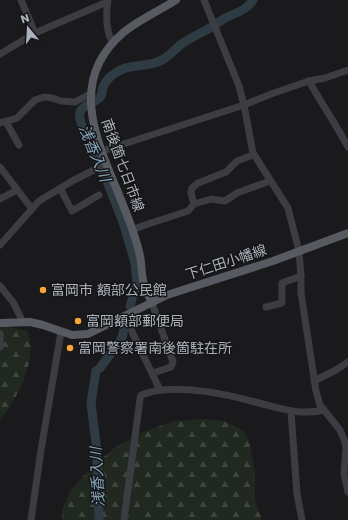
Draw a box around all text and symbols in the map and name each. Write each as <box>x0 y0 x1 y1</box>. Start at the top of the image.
north arrow <box>8 8 48 48</box>
text: N <box>18 10 31 27</box>
street label: 南後箇七日市線 <box>97 116 149 214</box>
water label: 浅香入川 <box>74 121 117 187</box>
street label: 下仁田小幡線 <box>183 240 269 284</box>
place label: 富岡市 額部公民館 <box>51 280 167 300</box>
marker: 富岡市 額部公民館 <box>38 285 48 295</box>
place label: 富岡額部郵便局 <box>86 311 184 331</box>
marker: 富岡額部郵便局 <box>73 316 83 326</box>
place label: 富岡警察署南後箇駐在所 <box>78 338 232 358</box>
marker: 富岡警察署南後箇駐在所 <box>65 343 75 353</box>
water label: 浅香入川 <box>85 445 109 508</box>

